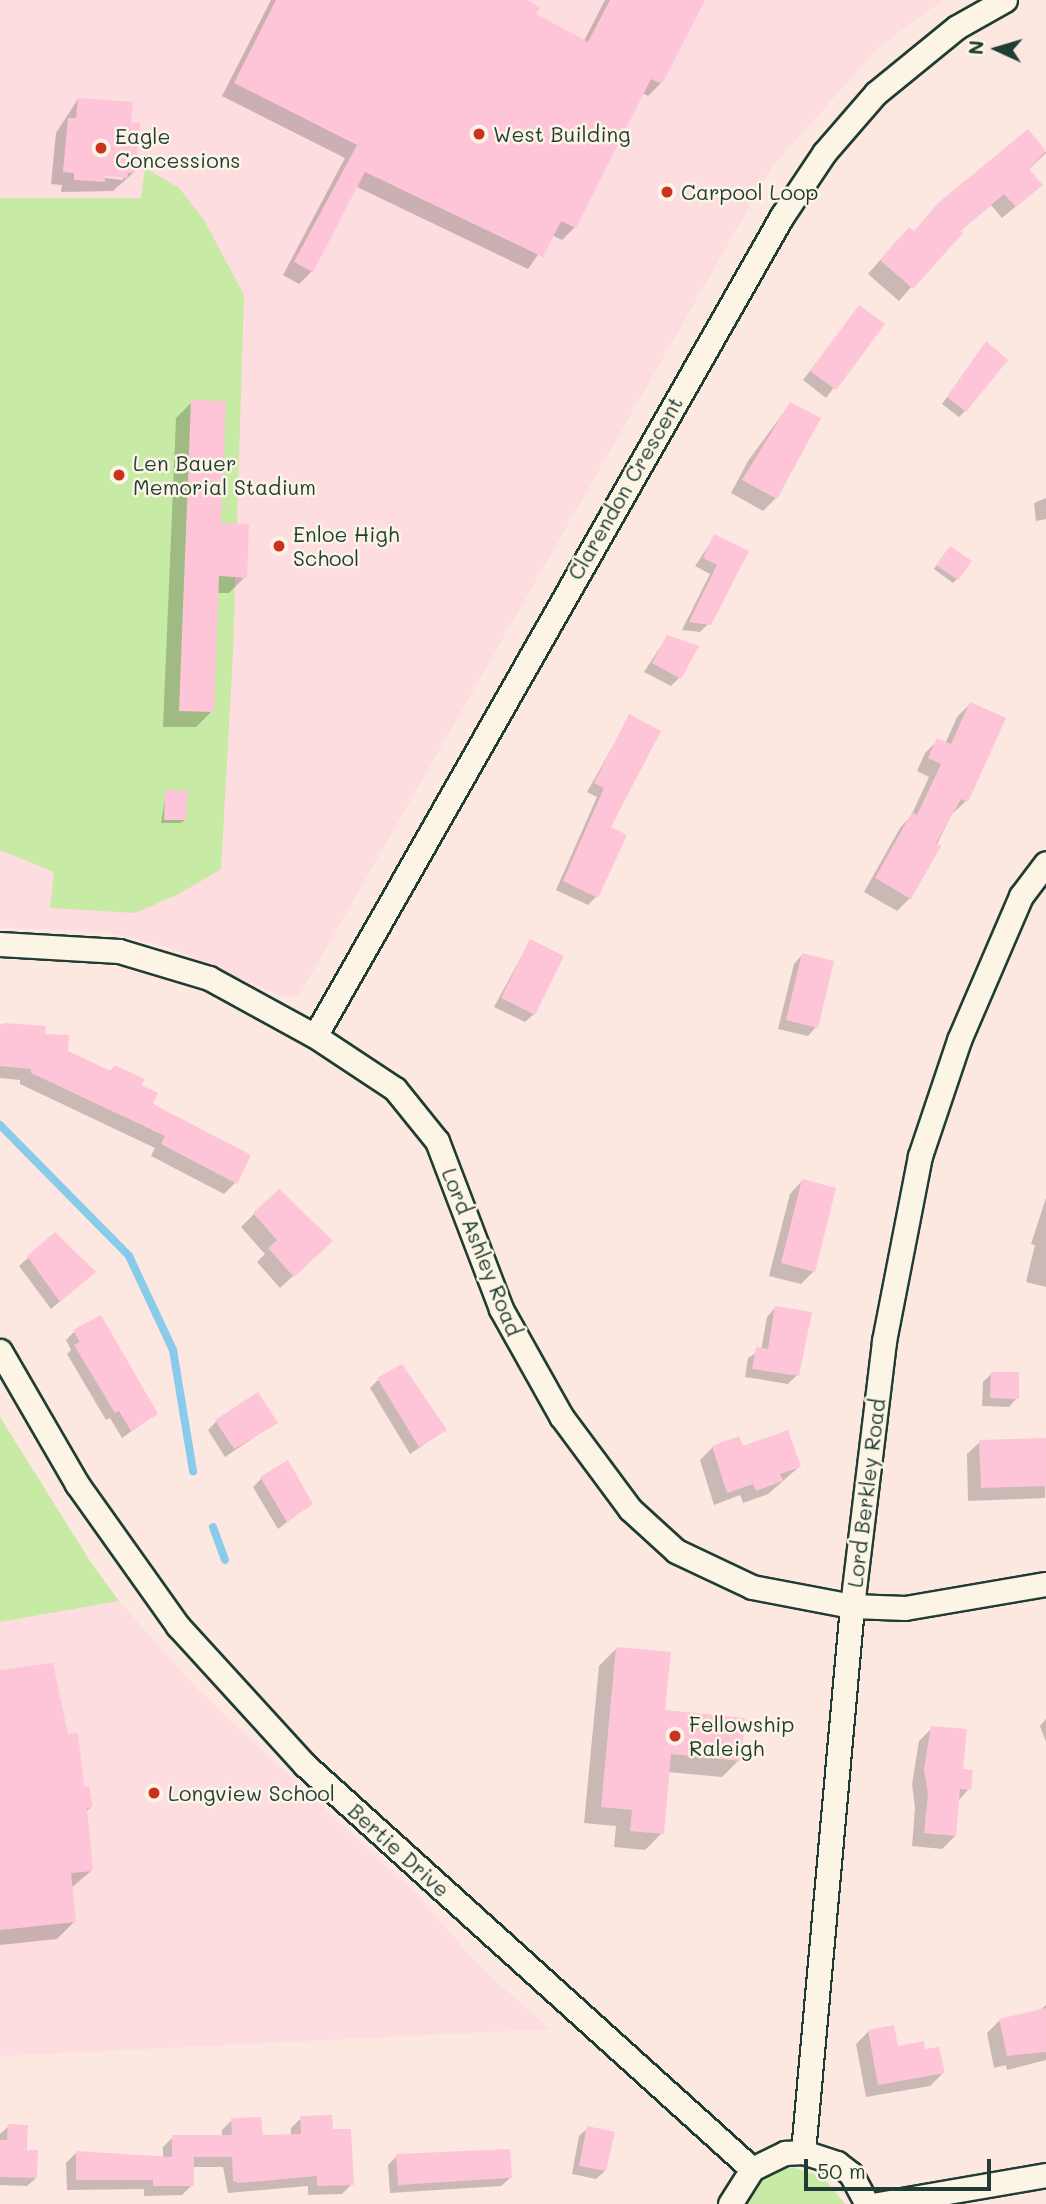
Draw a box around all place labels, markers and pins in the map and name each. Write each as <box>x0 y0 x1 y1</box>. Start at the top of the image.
place label: West Building <box>493 121 630 147</box>
place label: Eagle Concessions <box>115 123 241 173</box>
marker: West Building <box>471 126 487 142</box>
marker: Eagle Concessions <box>93 140 109 156</box>
place label: Carpool Loop <box>681 179 818 205</box>
marker: Carpool Loop <box>659 184 675 200</box>
place label: Len Bauer Memorial Stadium <box>133 450 316 500</box>
marker: Len Bauer Memorial Stadium <box>111 467 127 483</box>
place label: Enloe High School <box>293 521 400 571</box>
marker: Enloe High School <box>271 538 287 554</box>
place label: Fellowship Raleigh <box>689 1711 794 1761</box>
marker: Fellowship Raleigh <box>667 1728 683 1744</box>
place label: Longview School <box>168 1780 335 1806</box>
marker: Longview School <box>146 1785 162 1801</box>

